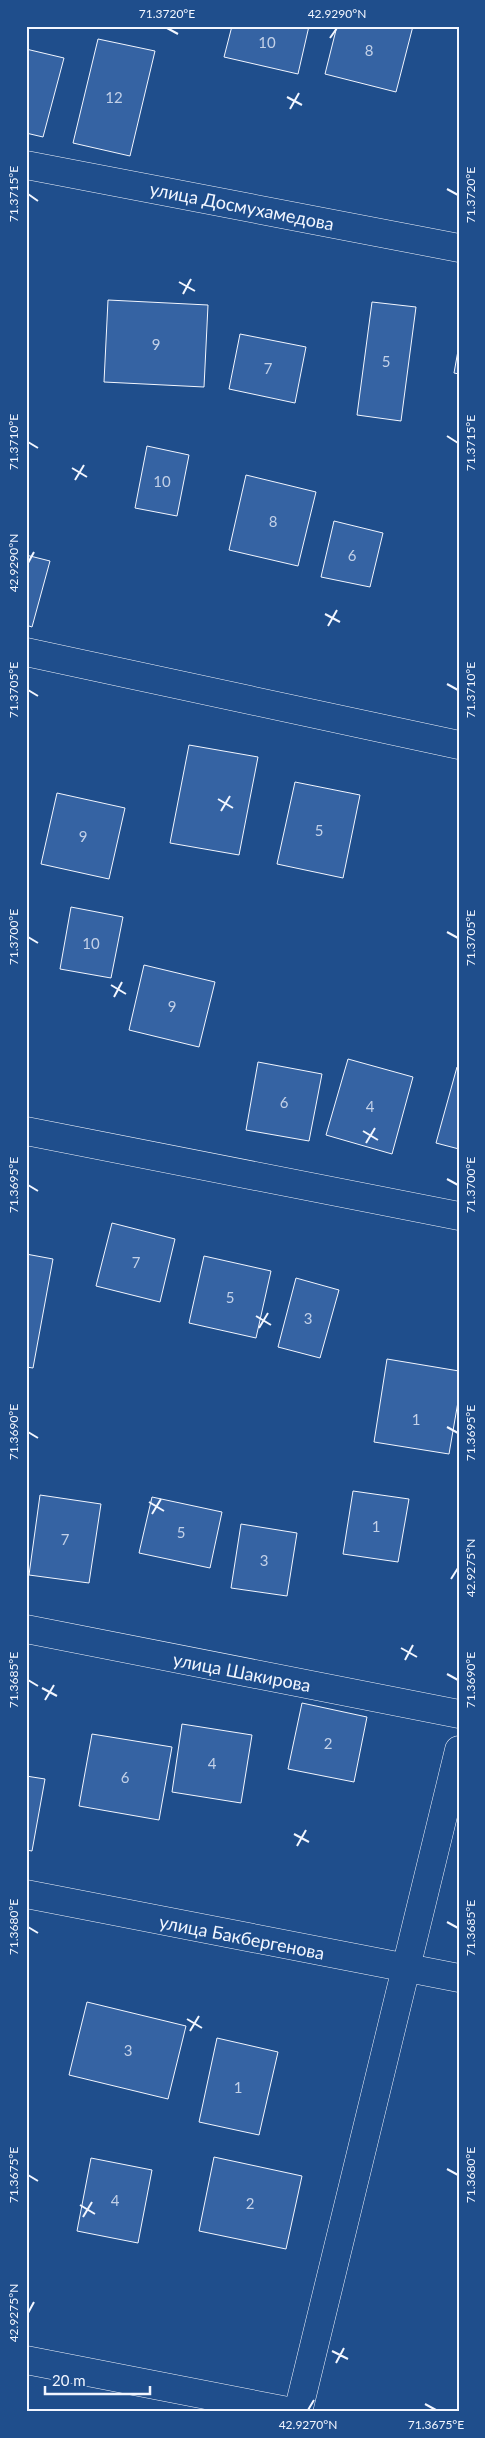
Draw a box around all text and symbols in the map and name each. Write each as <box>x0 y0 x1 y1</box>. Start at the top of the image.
text: 71.3720°E <box>139 6 195 21</box>
text: 42.9290°N <box>308 6 366 21</box>
house number: 10 <box>258 33 276 51</box>
house number: 8 <box>365 41 373 59</box>
house number: 12 <box>105 88 123 106</box>
text: 71.3715°E <box>6 166 21 222</box>
text: 71.3720°E <box>463 167 478 223</box>
street label: улица Досмухамедова <box>148 177 336 235</box>
house number: 9 <box>152 335 160 353</box>
house number: 5 <box>382 352 390 370</box>
house number: 7 <box>264 359 273 377</box>
text: 71.3710°E <box>6 414 21 470</box>
text: 71.3715°E <box>463 415 478 471</box>
house number: 10 <box>153 472 171 490</box>
house number: 8 <box>269 512 277 530</box>
text: 42.9290°N <box>6 534 21 592</box>
house number: 6 <box>348 546 357 564</box>
text: 71.3705°E <box>6 662 21 718</box>
text: 71.3710°E <box>463 662 478 718</box>
house number: 5 <box>315 821 323 839</box>
house number: 9 <box>79 827 87 845</box>
text: 71.3700°E <box>6 909 21 965</box>
text: 71.3705°E <box>463 910 478 966</box>
house number: 10 <box>82 934 100 952</box>
house number: 9 <box>168 997 176 1015</box>
house number: 6 <box>280 1093 289 1111</box>
house number: 4 <box>366 1097 375 1115</box>
text: 71.3695°E <box>6 1157 21 1213</box>
text: 71.3700°E <box>463 1157 478 1213</box>
house number: 7 <box>132 1253 141 1271</box>
house number: 5 <box>226 1288 234 1306</box>
house number: 3 <box>304 1309 312 1327</box>
text: 71.3690°E <box>6 1404 21 1460</box>
text: 71.3695°E <box>463 1405 478 1461</box>
house number: 1 <box>412 1410 420 1428</box>
house number: 1 <box>372 1517 380 1535</box>
house number: 5 <box>177 1523 185 1541</box>
house number: 7 <box>61 1530 70 1548</box>
text: 42.9275°N <box>463 1539 478 1597</box>
house number: 3 <box>260 1551 268 1569</box>
street label: улица Шакирова <box>171 1648 313 1696</box>
text: 71.3685°E <box>6 1652 21 1708</box>
text: 71.3690°E <box>463 1652 478 1708</box>
house number: 2 <box>324 1734 332 1752</box>
house number: 4 <box>208 1754 217 1772</box>
house number: 6 <box>121 1768 130 1786</box>
text: 71.3680°E <box>6 1899 21 1955</box>
text: 71.3685°E <box>463 1900 478 1956</box>
street label: улица Бакбергенова <box>158 1910 326 1964</box>
house number: 3 <box>124 2041 132 2059</box>
house number: 1 <box>234 2078 242 2096</box>
text: 71.3675°E <box>6 2147 21 2203</box>
text: 71.3680°E <box>463 2147 478 2203</box>
house number: 4 <box>111 2191 120 2209</box>
house number: 2 <box>246 2194 254 2212</box>
text: 42.9275°N <box>6 2284 21 2342</box>
scale bar <box>45 2363 150 2395</box>
text: 20 m <box>52 2371 86 2389</box>
text: 42.9270°N <box>279 2417 337 2432</box>
text: 71.3675°E <box>408 2417 464 2432</box>

